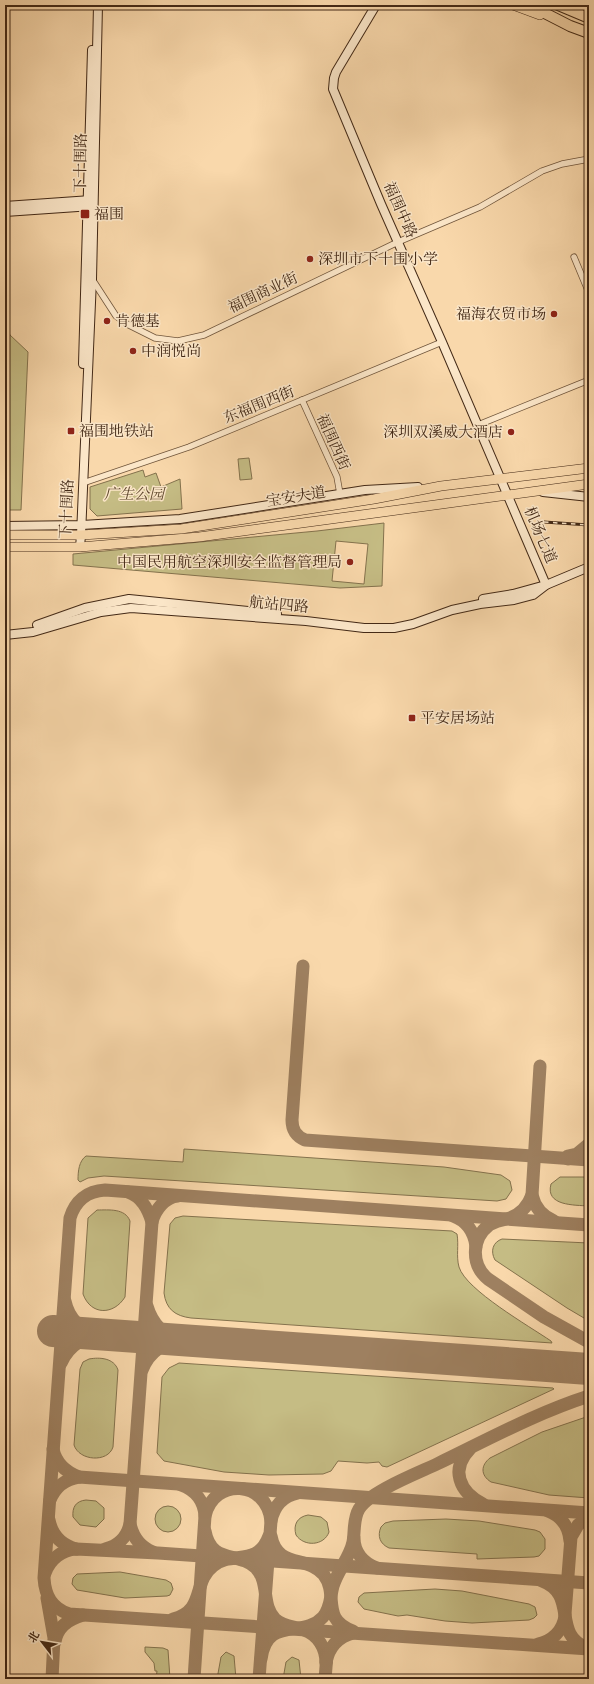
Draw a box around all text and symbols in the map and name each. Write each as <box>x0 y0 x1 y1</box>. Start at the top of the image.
street label: 下十围路 <box>71 133 91 193</box>
street label: 福围中路 <box>379 179 421 241</box>
place label: 福围 <box>94 205 124 224</box>
marker: 福围 <box>79 208 91 220</box>
place label: 深圳市下十围小学 <box>318 250 438 269</box>
marker: 深圳市下十围小学 <box>305 254 315 264</box>
street label: 福围商业街 <box>225 269 301 317</box>
place label: 福海农贸市场 <box>456 305 546 324</box>
marker: 福海农贸市场 <box>549 309 559 319</box>
place label: 肯德基 <box>115 312 160 331</box>
marker: 肯德基 <box>102 316 112 326</box>
place label: 中润悦尚 <box>141 342 201 361</box>
marker: 中润悦尚 <box>128 346 138 356</box>
street label: 东福围西街 <box>221 382 297 428</box>
street label: 福围西街 <box>312 411 354 473</box>
place label: 福围地铁站 <box>79 422 154 441</box>
place label: 深圳双溪威大酒店 <box>383 423 503 442</box>
marker: 福围地铁站 <box>66 426 76 436</box>
marker: 深圳双溪威大酒店 <box>506 427 516 437</box>
street label: 下十围路 <box>56 479 78 539</box>
street label: 宝安大道 <box>265 483 327 511</box>
park label: 广生公园 <box>104 485 166 504</box>
street label: 机场七道 <box>520 504 560 566</box>
place label: 中国民用航空深圳安全监督管理局 <box>117 553 342 572</box>
marker: 中国民用航空深圳安全监督管理局 <box>345 557 355 567</box>
street label: 航站四路 <box>248 593 310 617</box>
place label: 平安居场站 <box>420 709 495 728</box>
marker: 平安居场站 <box>407 713 417 723</box>
north arrow <box>22 1622 62 1662</box>
text: 北 <box>25 1629 43 1646</box>

